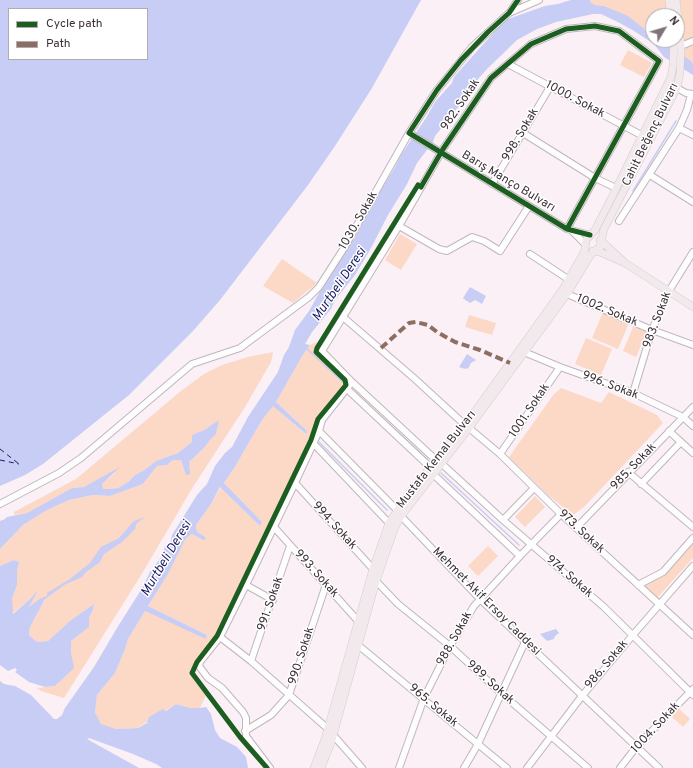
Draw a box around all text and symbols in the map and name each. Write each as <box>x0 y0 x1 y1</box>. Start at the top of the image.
legend <box>8 8 148 60</box>
north arrow <box>645 8 685 48</box>
text: N <box>666 14 682 29</box>
text: Cycle path <box>46 16 103 32</box>
text: Path <box>46 36 71 52</box>
street label: 982. Sokak <box>438 76 484 134</box>
street label: 1000. Sokak <box>543 78 607 122</box>
street label: Cahit Beğenç Bulvarı <box>620 81 682 189</box>
street label: 998. Sokak <box>499 106 543 164</box>
street label: Barış Manço Bulvarı <box>459 148 557 216</box>
street label: 1030. Sokak <box>337 189 381 253</box>
water label: Murtbeli Deresi <box>310 245 370 325</box>
street label: 983. Sokak <box>641 290 675 350</box>
street label: 1002. Sokak <box>574 292 640 330</box>
street label: 996. Sokak <box>580 369 640 403</box>
street label: 1001. Sokak <box>507 381 553 441</box>
street label: Mustafa Kemal Bulvarı <box>394 408 480 512</box>
street label: 985. Sokak <box>608 440 660 494</box>
street label: 994. Sokak <box>309 499 359 553</box>
street label: 973. Sokak <box>555 507 607 557</box>
water label: Murtbeli Deresi <box>138 518 196 600</box>
street label: Mehmet Akif Ersoy Caddesi <box>429 545 543 659</box>
street label: 993. Sokak <box>291 547 341 601</box>
street label: 974. Sokak <box>543 553 595 601</box>
street label: 991. Sokak <box>255 575 287 633</box>
street label: 988. Sokak <box>434 609 476 669</box>
street label: 990. Sokak <box>286 625 318 687</box>
street label: 986. Sokak <box>582 638 632 692</box>
street label: 989. Sokak <box>463 658 517 708</box>
street label: 965. Sokak <box>405 681 461 731</box>
street label: 1004. Sokak <box>629 699 683 757</box>

